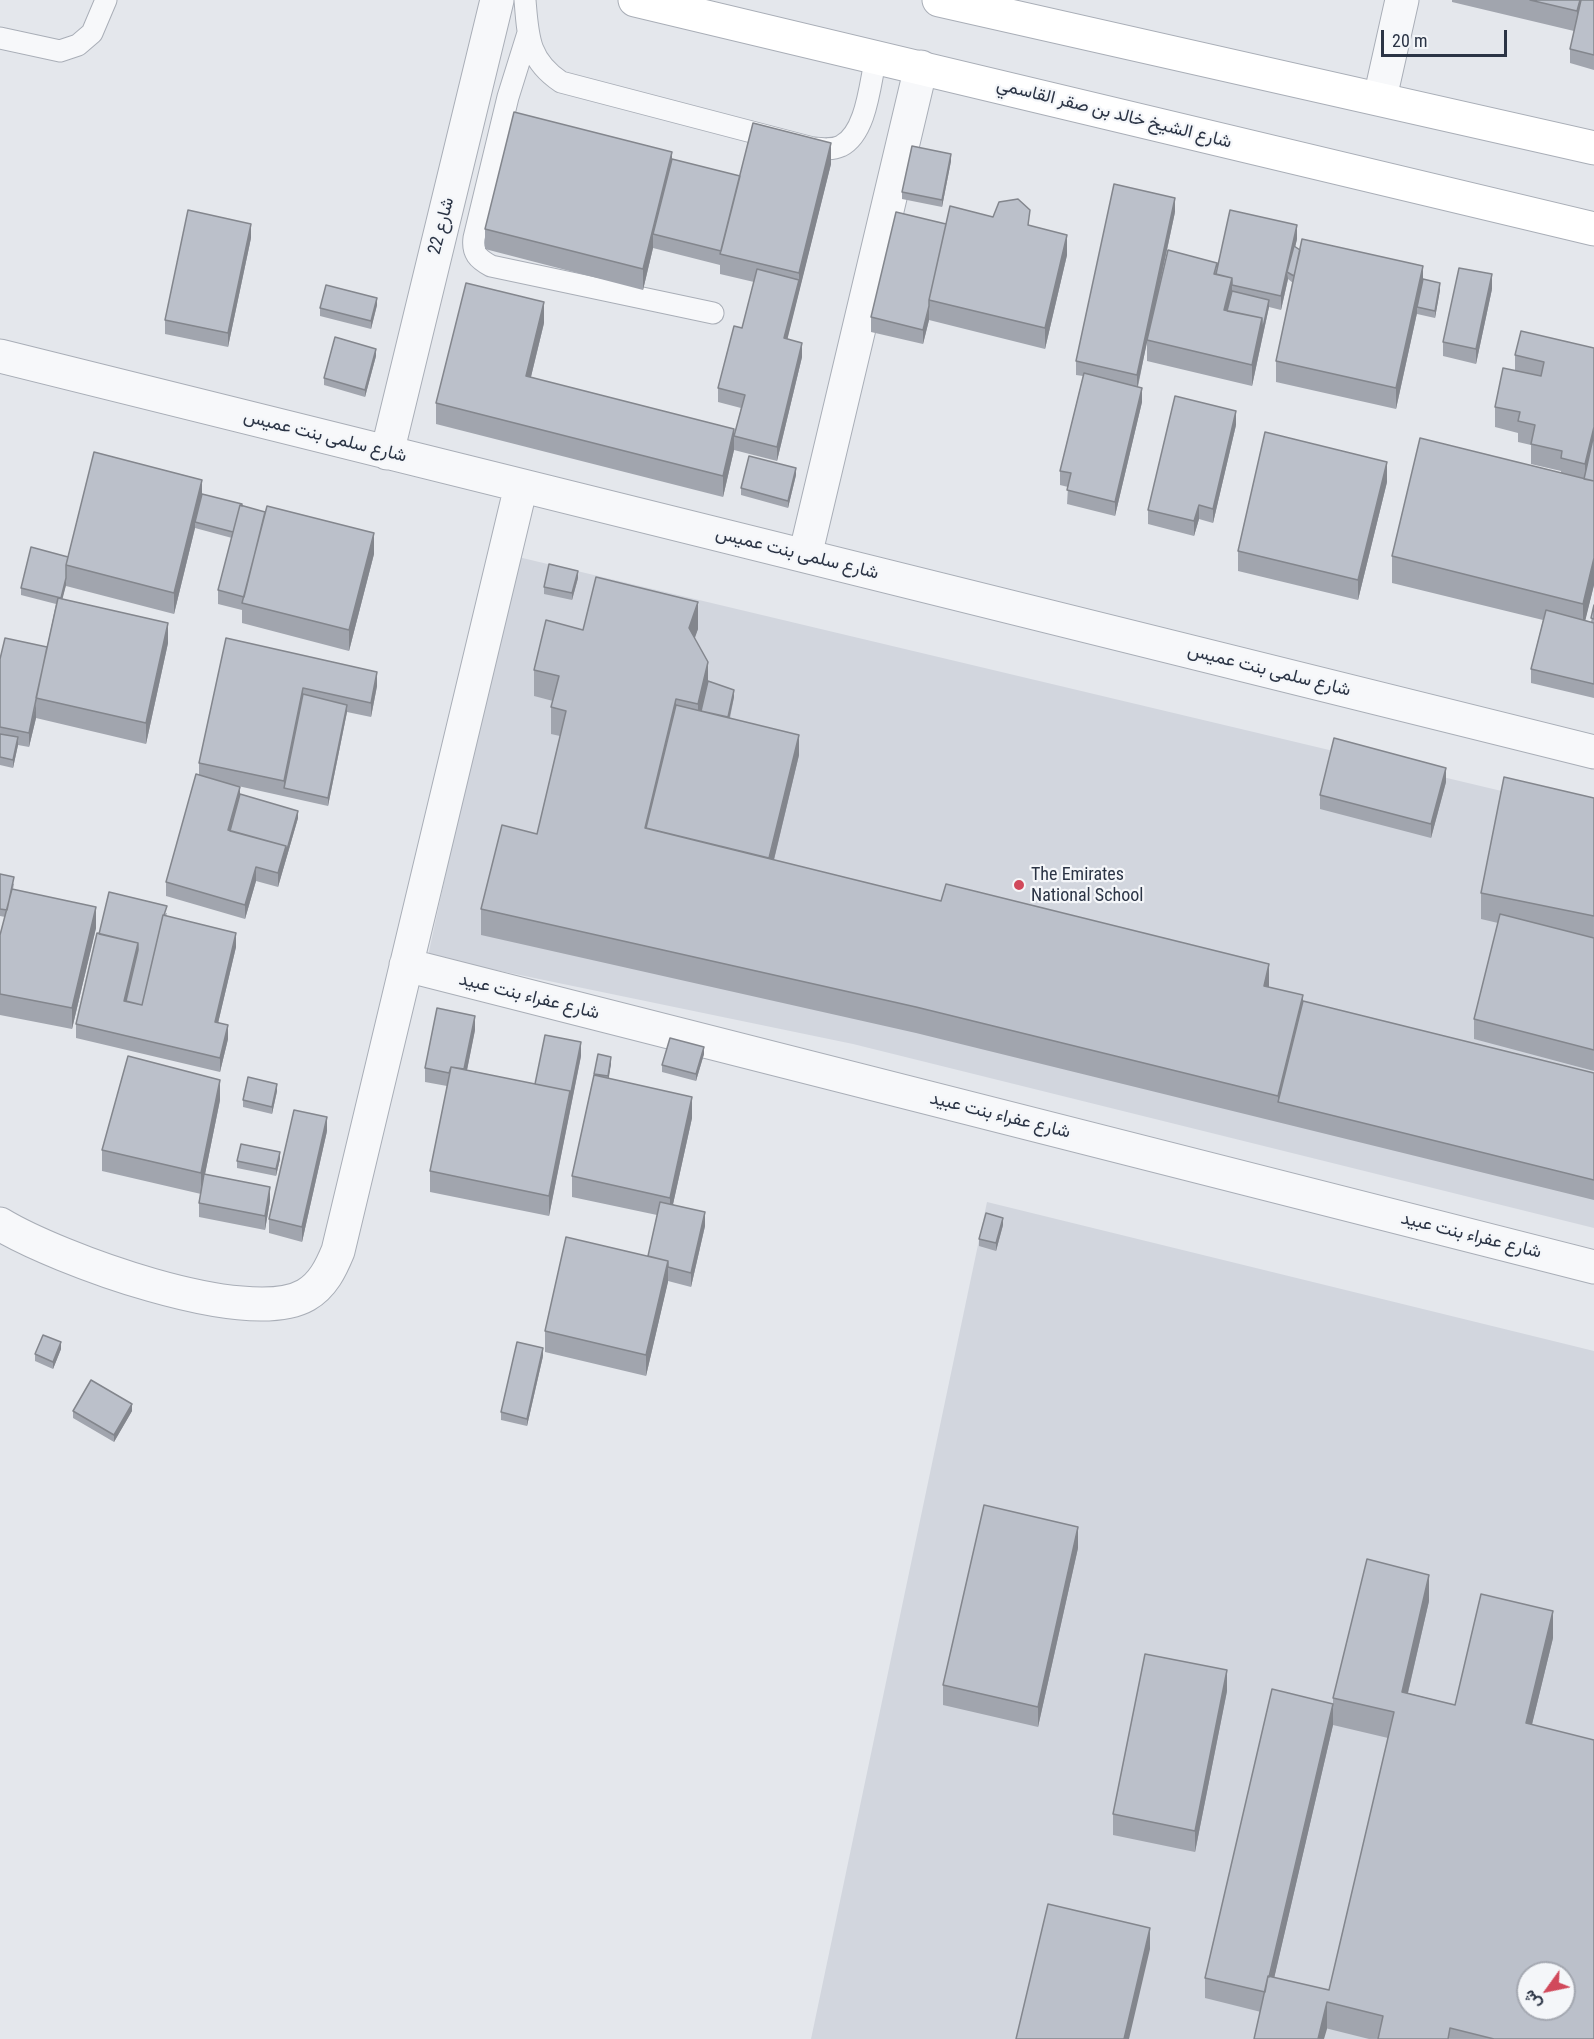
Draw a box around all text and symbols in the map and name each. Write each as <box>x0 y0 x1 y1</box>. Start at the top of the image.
scale bar <box>1384 18 1510 56</box>
text: 20 m <box>1392 30 1427 51</box>
street label: شارع الشيخ خالد بن صقر القاسمي <box>994 74 1234 154</box>
street label: شارع 22 <box>424 195 460 257</box>
street label: شارع سلمى بنت عميس <box>241 406 409 468</box>
street label: شارع سلمى بنت عميس <box>713 523 881 585</box>
street label: شارع سلمى بنت عميس <box>1185 640 1353 702</box>
place label: The Emirates National School <box>1031 864 1143 906</box>
marker: The Emirates National School <box>1012 878 1026 892</box>
street label: شارع عفراء بنت عبيد <box>457 969 601 1025</box>
street label: شارع عفراء بنت عبيد <box>928 1088 1072 1144</box>
street label: شارع عفراء بنت عبيد <box>1399 1208 1543 1264</box>
north arrow <box>1516 1961 1576 2021</box>
text: ش <box>1519 1987 1545 2013</box>

